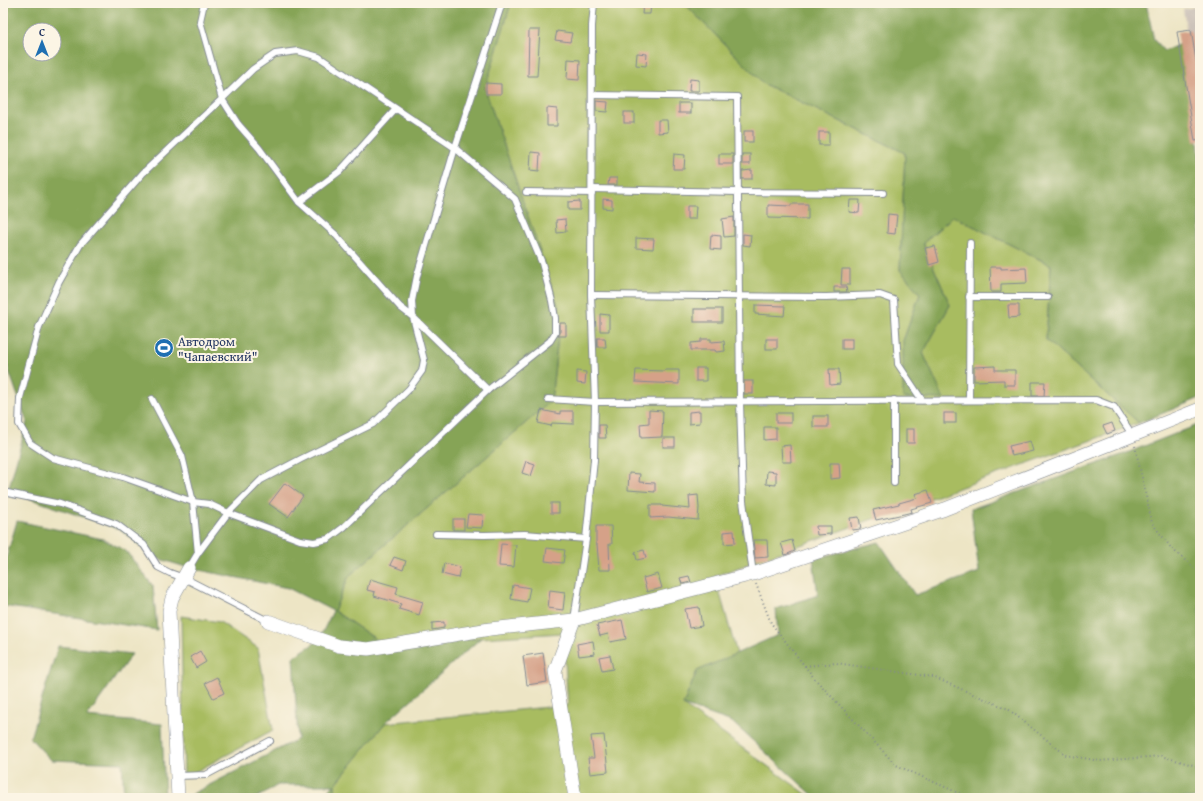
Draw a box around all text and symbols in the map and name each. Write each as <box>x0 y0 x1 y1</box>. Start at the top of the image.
north arrow <box>22 22 62 62</box>
text: С <box>39 24 45 40</box>
place label: Автодром "Чапаевский" <box>178 332 258 366</box>
sports icon: Автодром "Чапаевский" <box>153 337 175 359</box>

